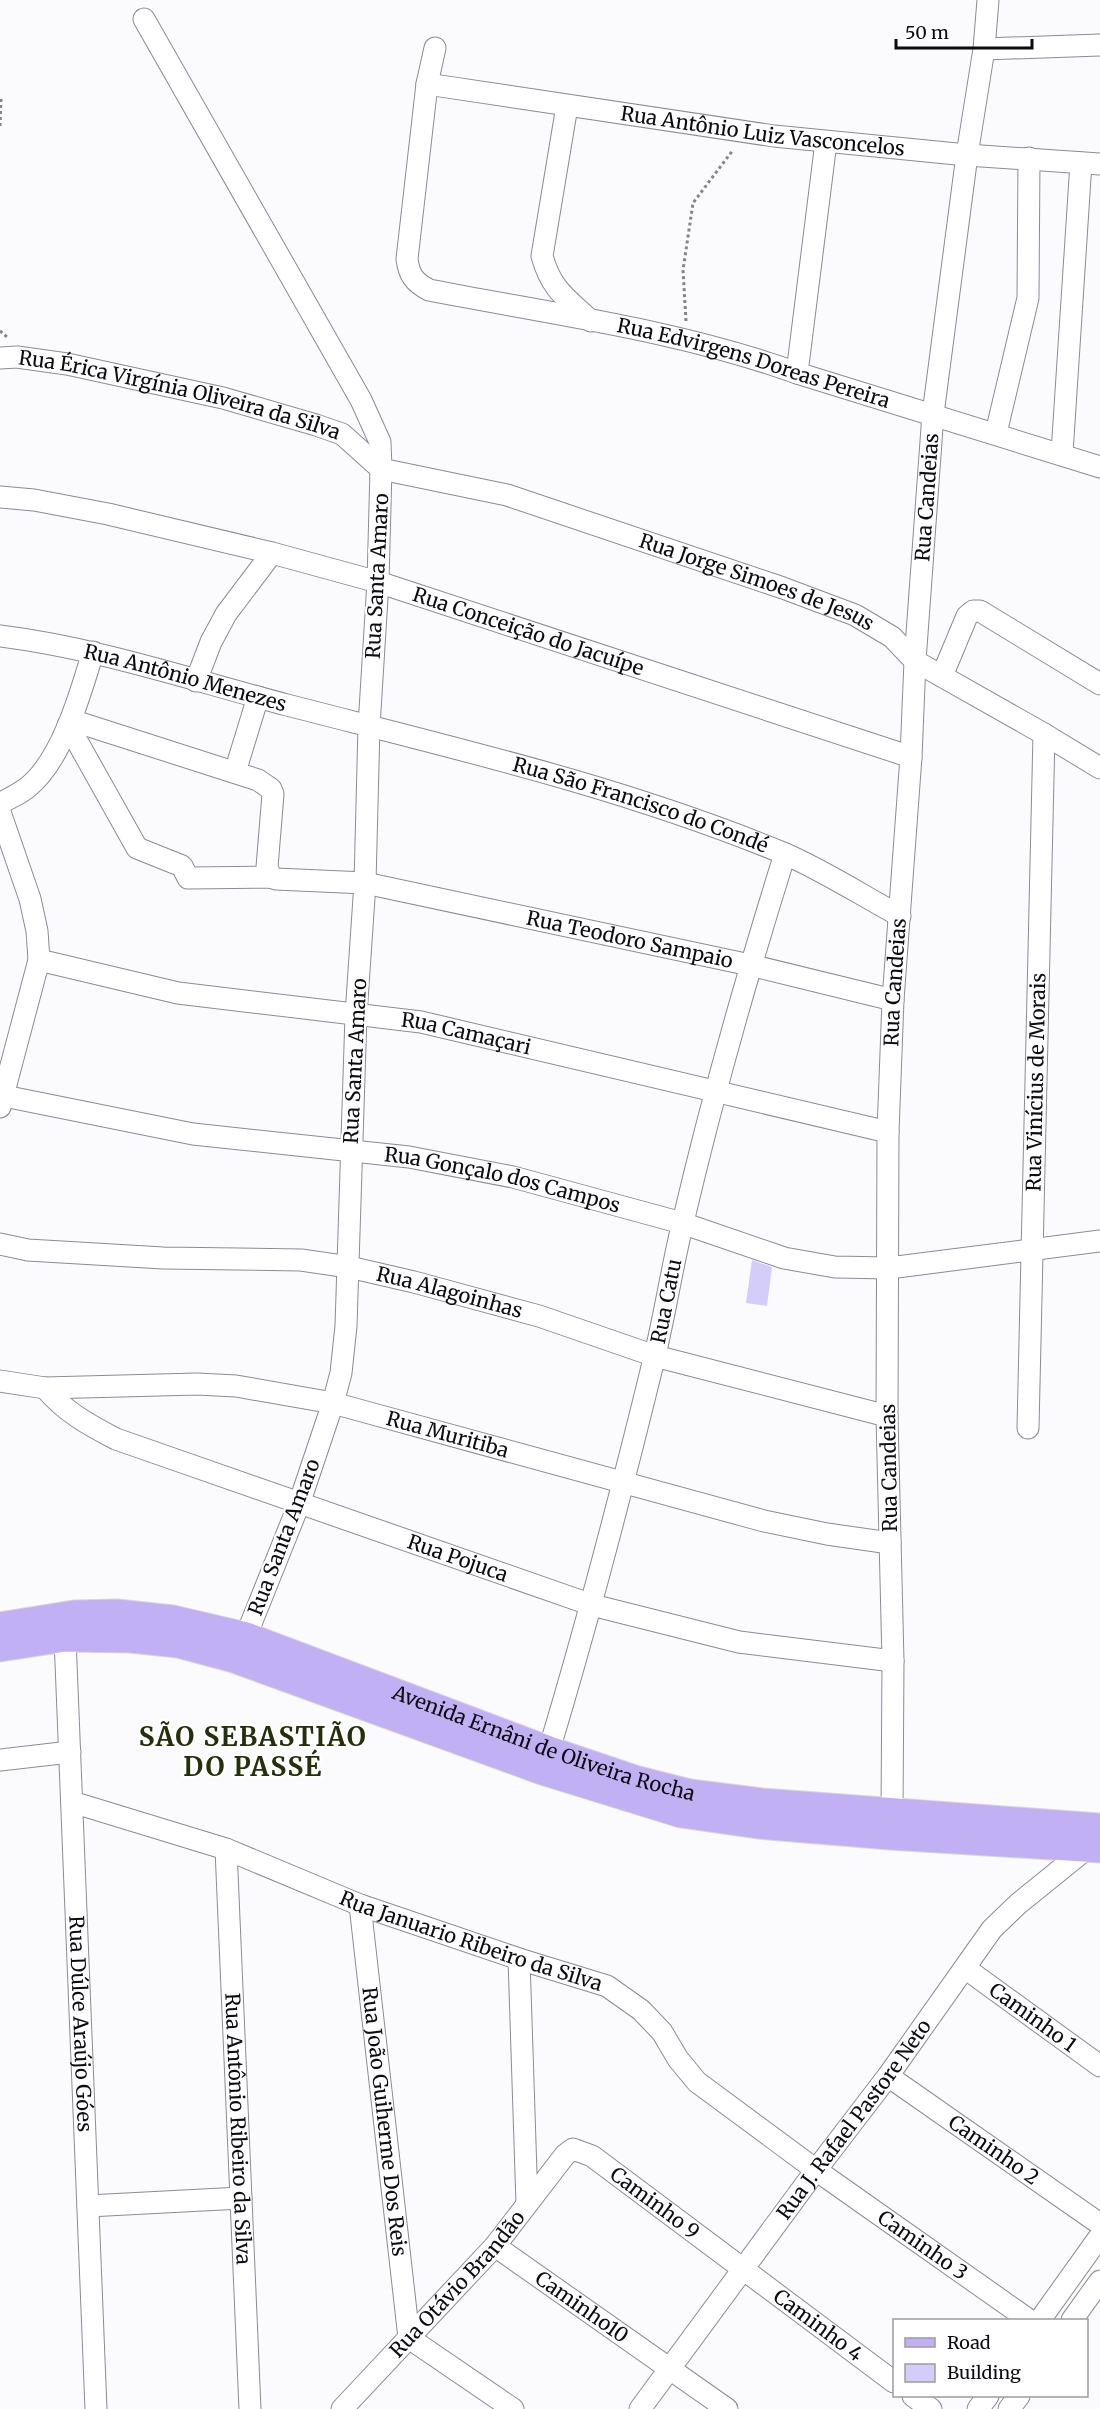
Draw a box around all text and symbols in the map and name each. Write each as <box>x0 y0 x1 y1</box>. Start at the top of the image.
scale bar <box>896 12 1032 50</box>
text: 50 m <box>905 21 949 44</box>
street label: Rua Antônio Luiz Vasconcelos <box>619 100 906 161</box>
street label: Rua Edvirgens Doreas Pereira <box>615 312 893 413</box>
street label: Rua Érica Virgínia Oliveira da Silva <box>17 344 344 445</box>
street label: Rua Candeias <box>909 432 944 562</box>
street label: Rua Santa Amaro <box>360 492 393 659</box>
street label: Rua Jorge Simoes de Jesus <box>636 527 879 636</box>
street label: Rua Conceição do Jacuípe <box>410 581 647 680</box>
street label: Rua Antônio Menezes <box>82 638 289 716</box>
street label: Rua São Francisco do Condé <box>510 751 772 858</box>
street label: Rua Teodoro Sampaio <box>524 905 736 973</box>
street label: Rua Candeias <box>878 917 911 1047</box>
street label: Rua Vinícius de Morais <box>1020 972 1050 1192</box>
street label: Rua Santa Amaro <box>338 977 371 1144</box>
street label: Rua Camaçari <box>400 1007 534 1060</box>
street label: Rua Gonçalo dos Campos <box>383 1141 623 1218</box>
street label: Rua Catu <box>645 1257 687 1346</box>
street label: Rua Alagoinhas <box>374 1261 525 1323</box>
street label: Rua Candeias <box>875 1404 902 1532</box>
street label: Rua Muritiba <box>384 1405 512 1463</box>
street label: Rua Santa Amaro <box>242 1455 325 1619</box>
street label: Rua Pojuca <box>404 1529 512 1587</box>
street label: Avenida Ernâni de Oliveira Rocha <box>388 1679 698 1806</box>
district label: SÃO SEBASTIÃO DO PASSÉ <box>139 1720 367 1783</box>
street label: Rua Januario Ribeiro da Silva <box>336 1885 606 1996</box>
street label: Rua Dúlce Araújo Góes <box>64 1915 98 2132</box>
street label: Caminho 1 <box>985 1977 1082 2057</box>
street label: Rua João Guiherme Dos Reis <box>357 1986 413 2258</box>
street label: Rua Antônio Ribeiro da Silva <box>220 1992 257 2265</box>
street label: Rua J. Rafael Pastore Neto <box>771 2014 936 2224</box>
street label: Caminho 2 <box>944 2109 1044 2190</box>
street label: Caminho 9 <box>605 2161 705 2244</box>
street label: Caminho 3 <box>873 2204 973 2285</box>
street label: Rua Otávio Brandão <box>384 2205 530 2362</box>
street label: Caminho10 <box>531 2265 633 2348</box>
street label: Caminho 4 <box>769 2283 868 2366</box>
legend <box>893 2319 1088 2397</box>
text: Road <box>947 2331 991 2354</box>
text: Building <box>947 2361 1021 2384</box>

